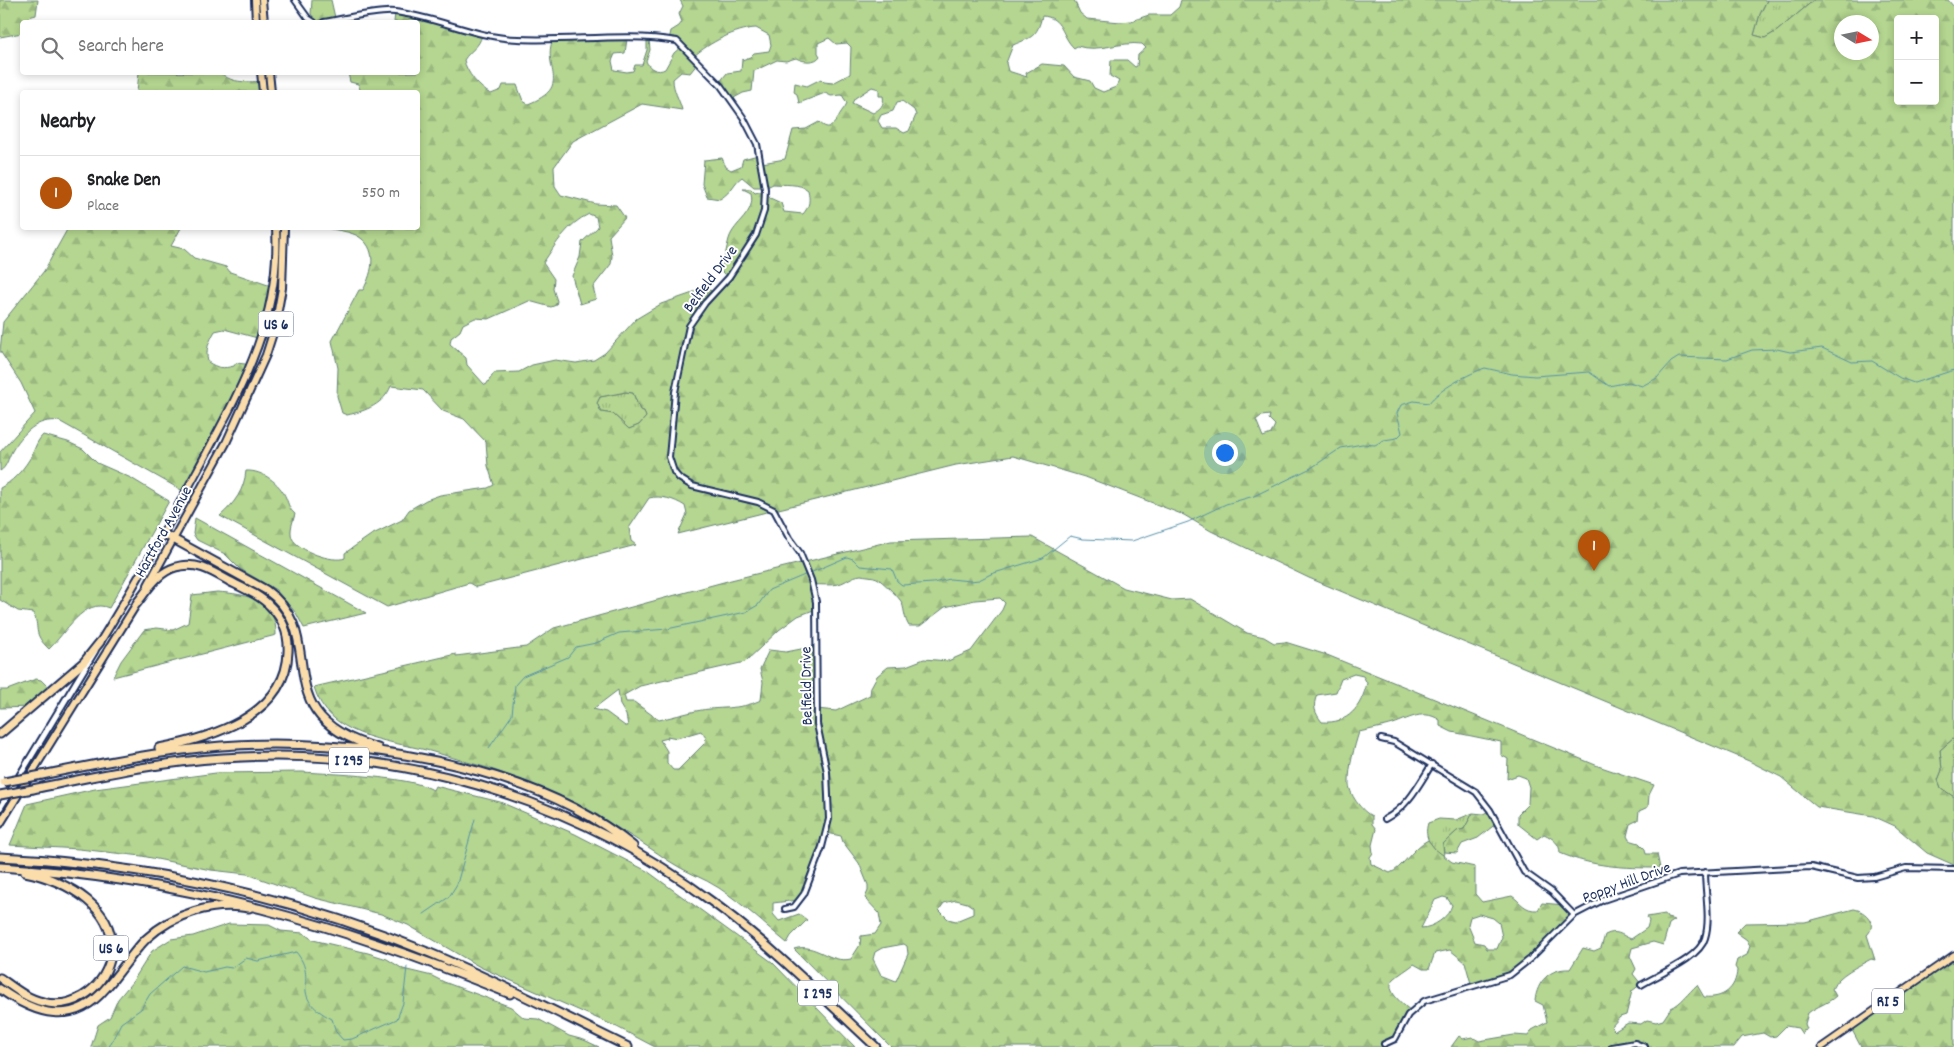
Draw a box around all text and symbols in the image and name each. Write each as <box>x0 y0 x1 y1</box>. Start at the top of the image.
north arrow <box>1834 15 1879 60</box>
map controls <box>1894 15 1939 105</box>
button: + <box>1894 15 1939 60</box>
search box <box>20 20 420 75</box>
icon: search <box>38 34 66 62</box>
text: Search here <box>78 34 164 61</box>
button: − <box>1894 60 1939 105</box>
text: Nearby <box>40 108 95 138</box>
text: Snake Den <box>87 168 161 195</box>
text: 1 <box>54 182 58 205</box>
text: 550 m <box>362 182 400 205</box>
text: Place <box>87 195 119 218</box>
street label: Belfield Drive <box>678 241 744 318</box>
road number: US 6 <box>258 312 294 336</box>
your location <box>1212 440 1238 466</box>
street label: Hartford Avenue <box>130 482 199 582</box>
pin: 1 <box>1578 530 1610 571</box>
street label: Belfield Drive <box>795 646 820 725</box>
road number: I 295 <box>329 748 369 772</box>
street label: Poppy Hill Drive <box>1579 857 1674 910</box>
road number: US 6 <box>94 936 128 960</box>
road number: I 295 <box>798 980 838 1006</box>
road number: RI 5 <box>1872 988 1904 1014</box>

